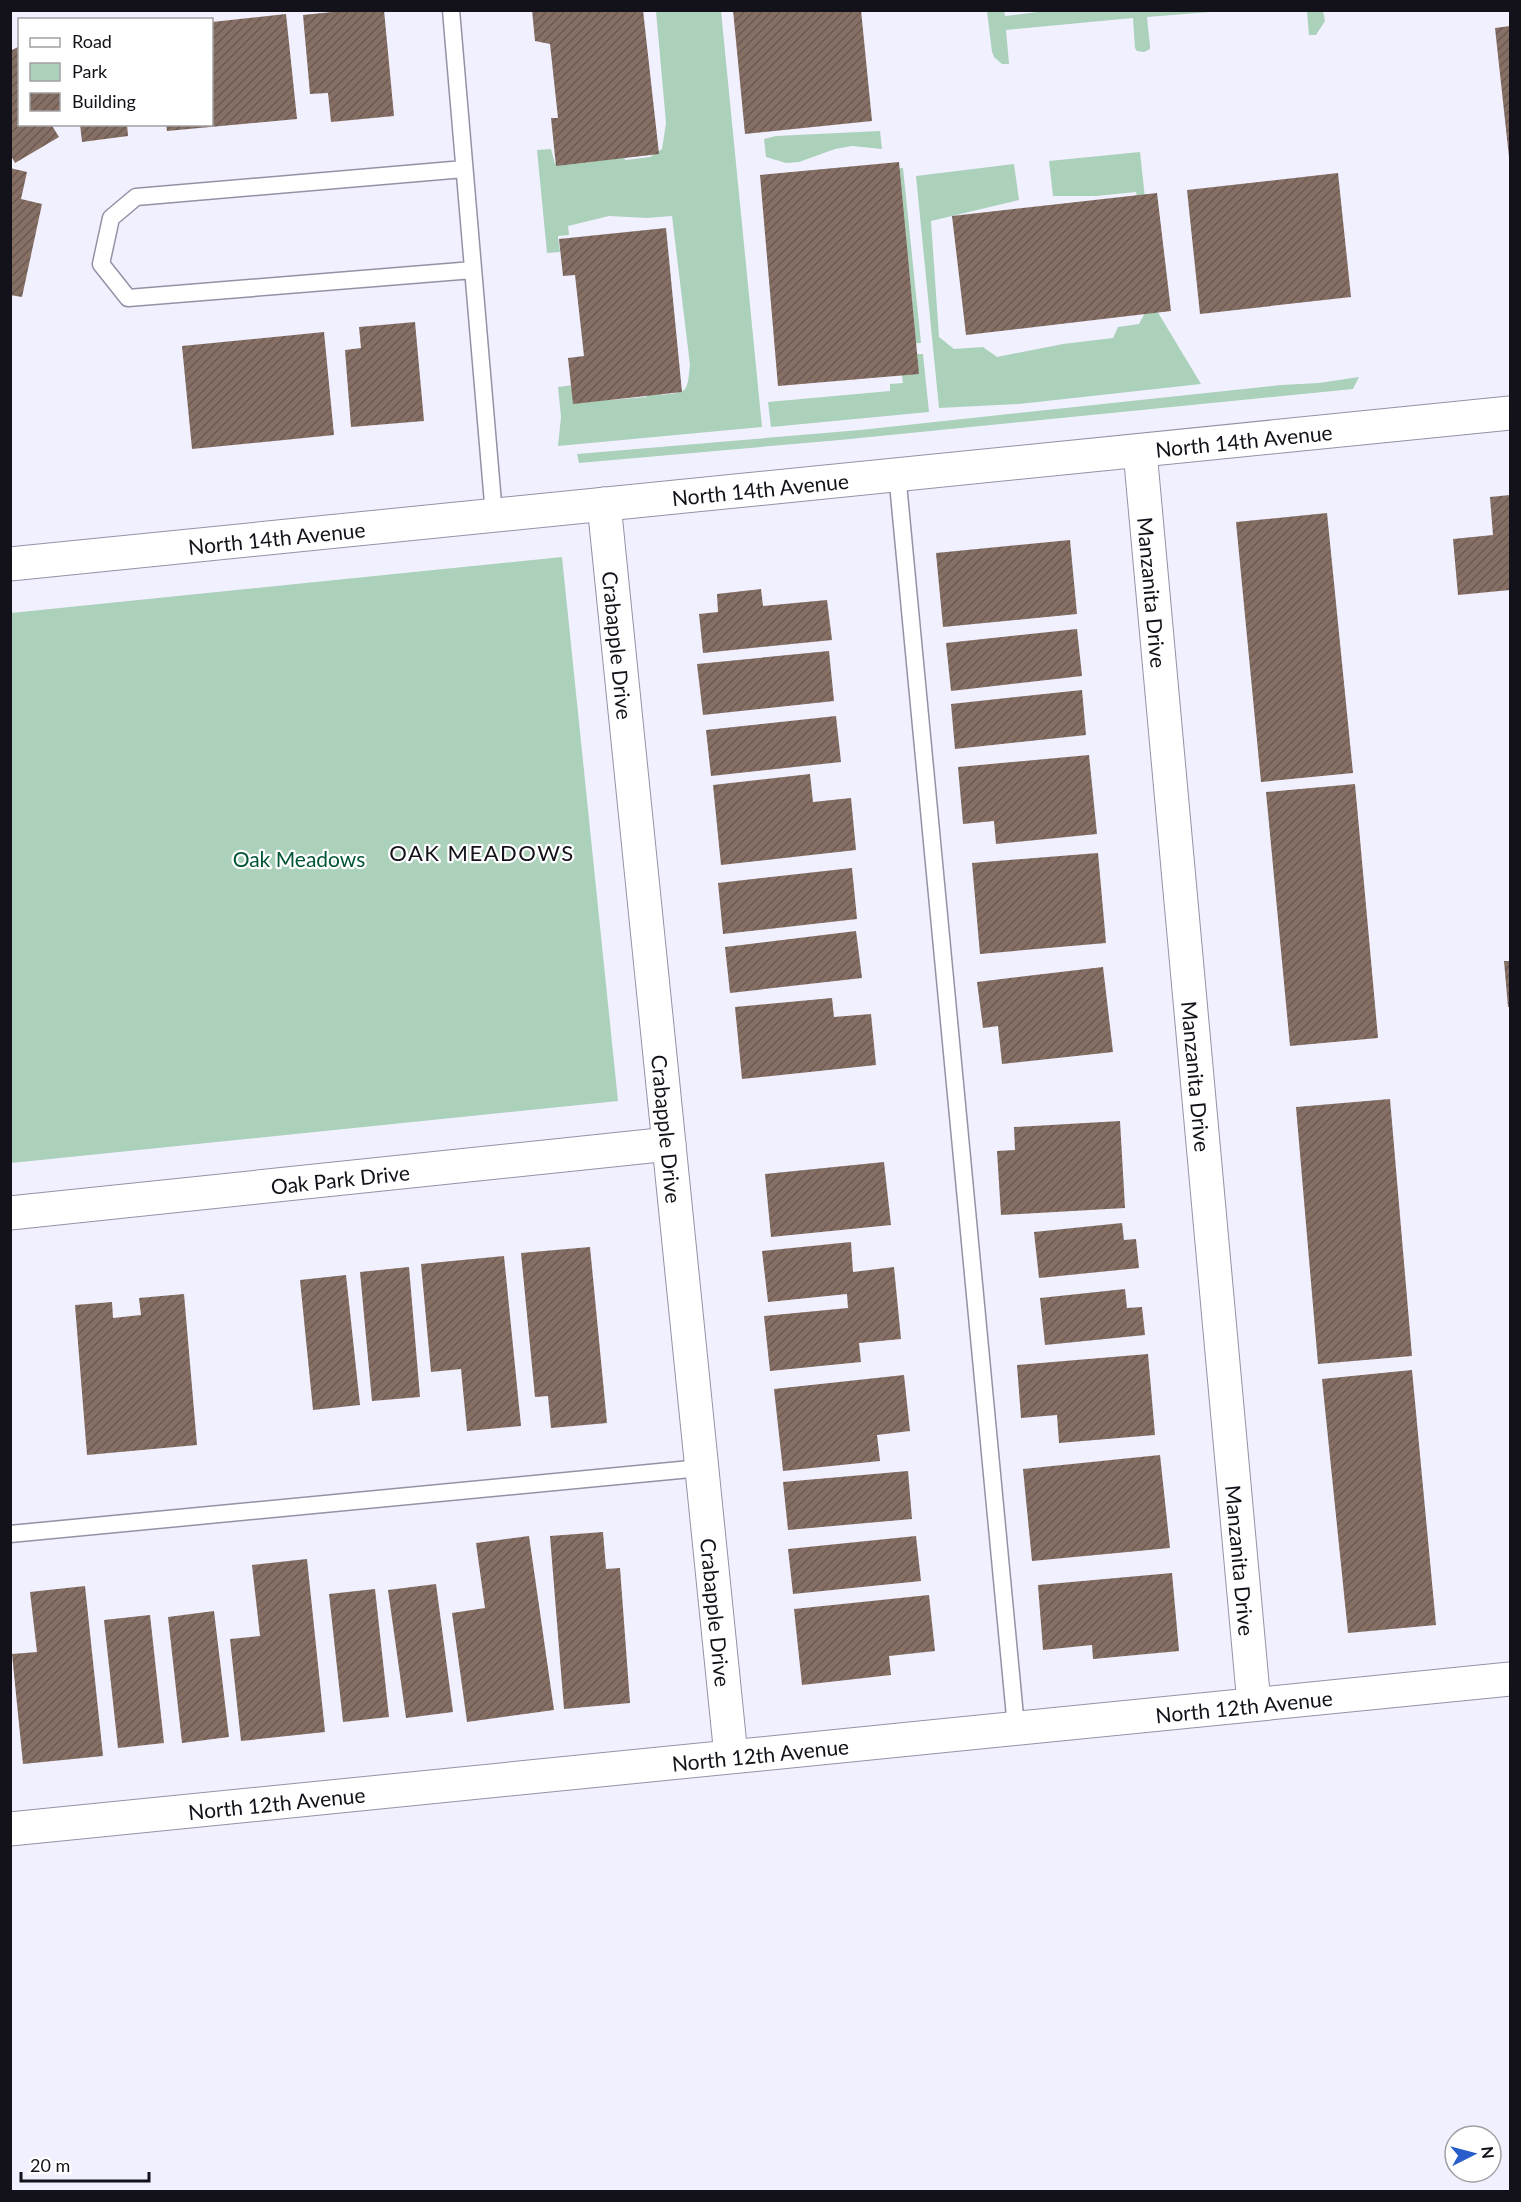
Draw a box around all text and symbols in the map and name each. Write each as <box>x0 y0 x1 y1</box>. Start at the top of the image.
legend <box>18 18 213 126</box>
text: Road <box>72 30 112 52</box>
text: Park <box>72 60 108 82</box>
text: Building <box>72 90 136 112</box>
street label: North 14th Avenue <box>1154 418 1333 461</box>
street label: North 14th Avenue <box>670 467 850 510</box>
street label: North 14th Avenue <box>187 516 366 558</box>
street label: Manzanita Drive <box>1134 516 1172 669</box>
street label: Crabapple Drive <box>598 570 638 721</box>
district label: OAK MEADOWS <box>389 839 575 866</box>
park label: Oak Meadows <box>233 846 365 871</box>
street label: Manzanita Drive <box>1178 1000 1216 1153</box>
street label: Crabapple Drive <box>647 1053 687 1204</box>
street label: Oak Park Drive <box>269 1159 411 1198</box>
street label: Manzanita Drive <box>1222 1484 1260 1637</box>
street label: Crabapple Drive <box>696 1537 736 1688</box>
street label: North 12th Avenue <box>1154 1684 1334 1727</box>
street label: North 12th Avenue <box>671 1733 850 1775</box>
street label: North 12th Avenue <box>187 1781 366 1824</box>
north arrow <box>1443 2124 1503 2184</box>
scale bar <box>21 2145 148 2183</box>
text: N <box>1478 2145 1499 2160</box>
text: 20 m <box>30 2154 70 2176</box>

